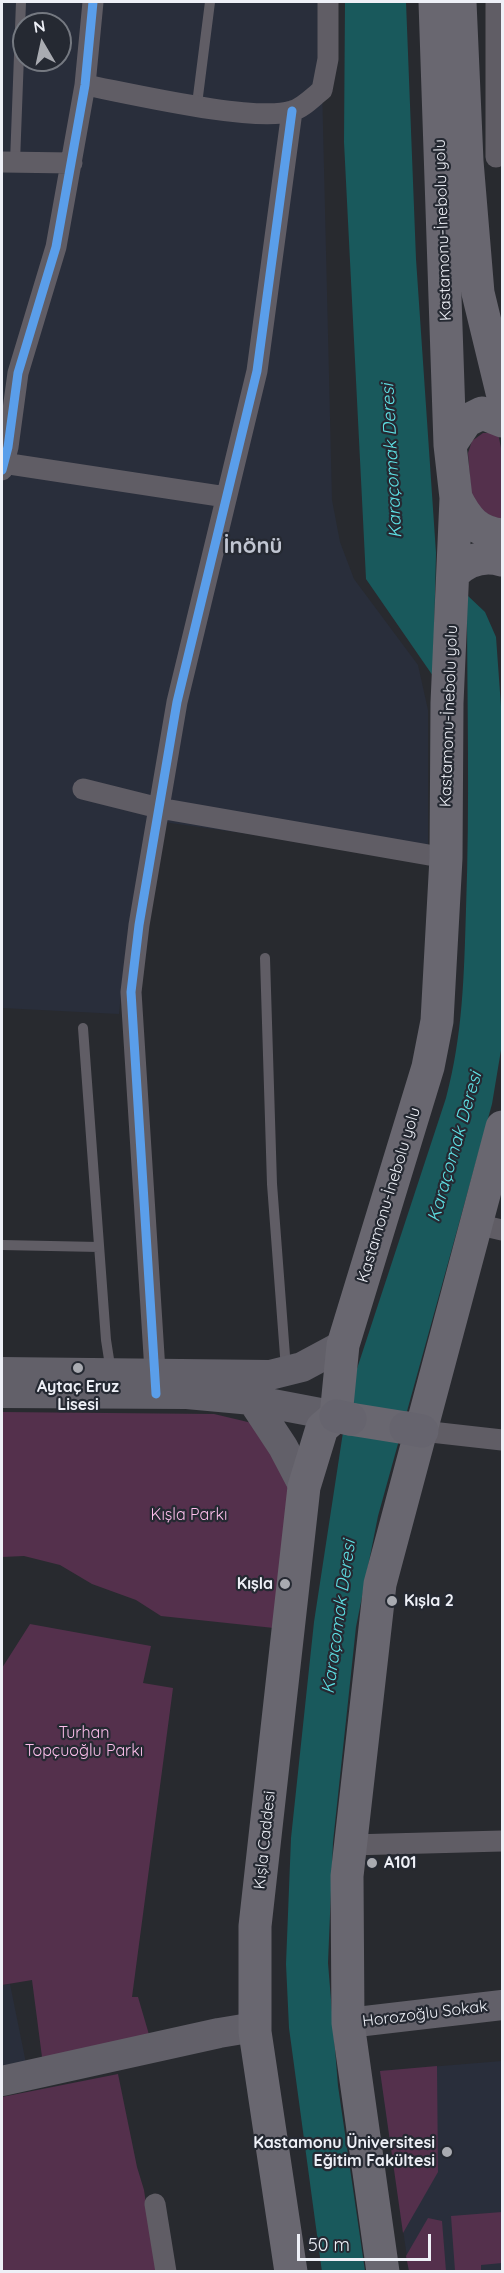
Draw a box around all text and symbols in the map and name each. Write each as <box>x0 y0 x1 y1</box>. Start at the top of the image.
north arrow <box>12 12 72 72</box>
text: N <box>32 15 47 37</box>
street label: Kastamonu-İnebolu yolu <box>430 139 456 321</box>
water label: Karaçomak Deresi <box>377 383 407 539</box>
district label: İnönü <box>224 533 282 559</box>
street label: Kastamonu-İnebolu yolu <box>436 625 462 807</box>
water label: Karaçomak Deresi <box>423 1070 487 1224</box>
street label: Kastamonu-İnebolu yolu <box>353 1105 425 1285</box>
marker: Aytaç Eruz Lisesi <box>71 1361 85 1375</box>
place label: Aytaç Eruz Lisesi <box>37 1377 119 1415</box>
park label: Kışla Parkı <box>151 1505 227 1525</box>
water label: Karaçomak Deresi <box>318 1539 360 1695</box>
place label: Kışla <box>237 1574 273 1594</box>
marker: Kışla <box>278 1577 292 1591</box>
place label: Kışla 2 <box>404 1591 454 1611</box>
marker: Kışla 2 <box>385 1594 399 1608</box>
park label: Turhan Topçuoğlu Parkı <box>25 1723 143 1761</box>
street label: Kışla Caddesi <box>250 1790 280 1890</box>
place label: A101 <box>384 1853 416 1873</box>
marker: A101 <box>365 1856 379 1870</box>
street label: Horozoğlu Sokak <box>361 1997 489 2031</box>
place label: Kastamonu Üniversitesi Eğitim Fakültesi <box>253 2133 435 2171</box>
marker: Kastamonu Üniversitesi Eğitim Fakültesi <box>440 2145 454 2159</box>
scale bar <box>300 2222 434 2260</box>
text: 50 m <box>308 2233 350 2256</box>

